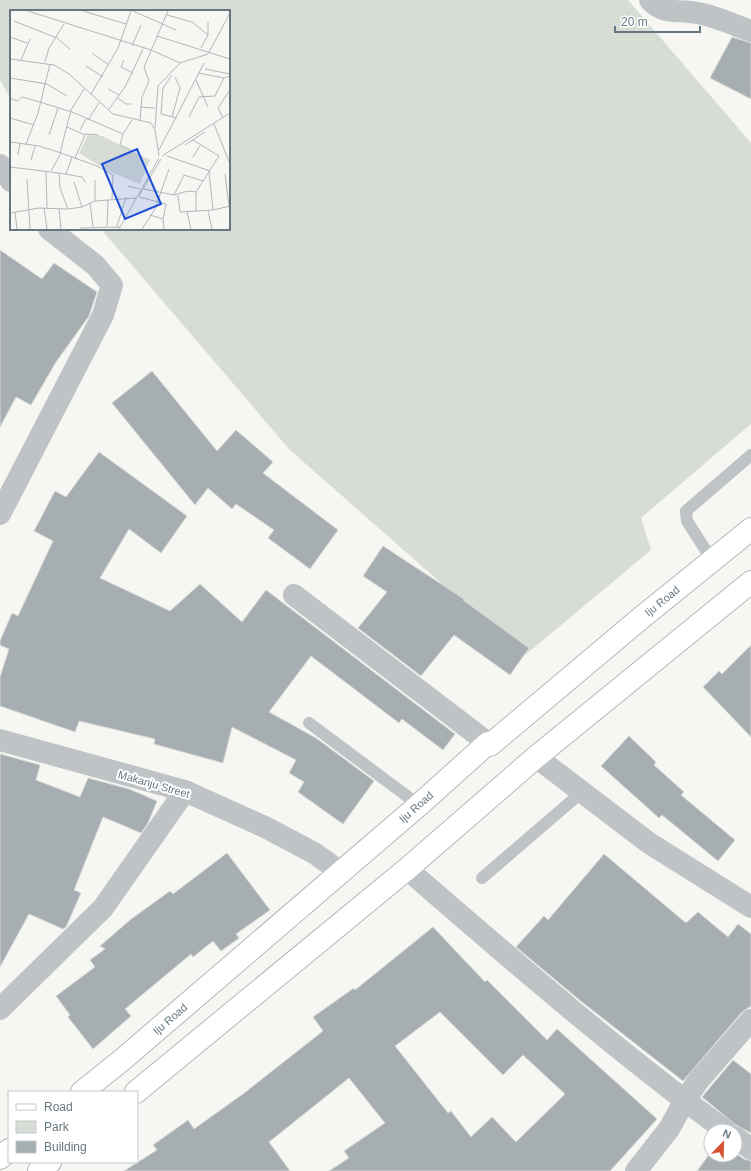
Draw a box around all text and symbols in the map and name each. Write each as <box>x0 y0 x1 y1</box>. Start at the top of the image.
scale bar <box>615 8 700 34</box>
inset map <box>10 10 230 230</box>
text: 20 m <box>621 15 648 29</box>
street label: Iju Road <box>642 583 682 619</box>
street label: Makanju Street <box>117 768 191 800</box>
street label: Iju Road <box>397 789 435 825</box>
street label: Iju Road <box>151 1001 189 1037</box>
legend <box>8 1091 138 1163</box>
text: Road <box>44 1100 73 1114</box>
text: Park <box>44 1120 70 1134</box>
north arrow <box>703 1123 743 1163</box>
text: N <box>721 1127 733 1141</box>
text: Building <box>44 1140 87 1154</box>

